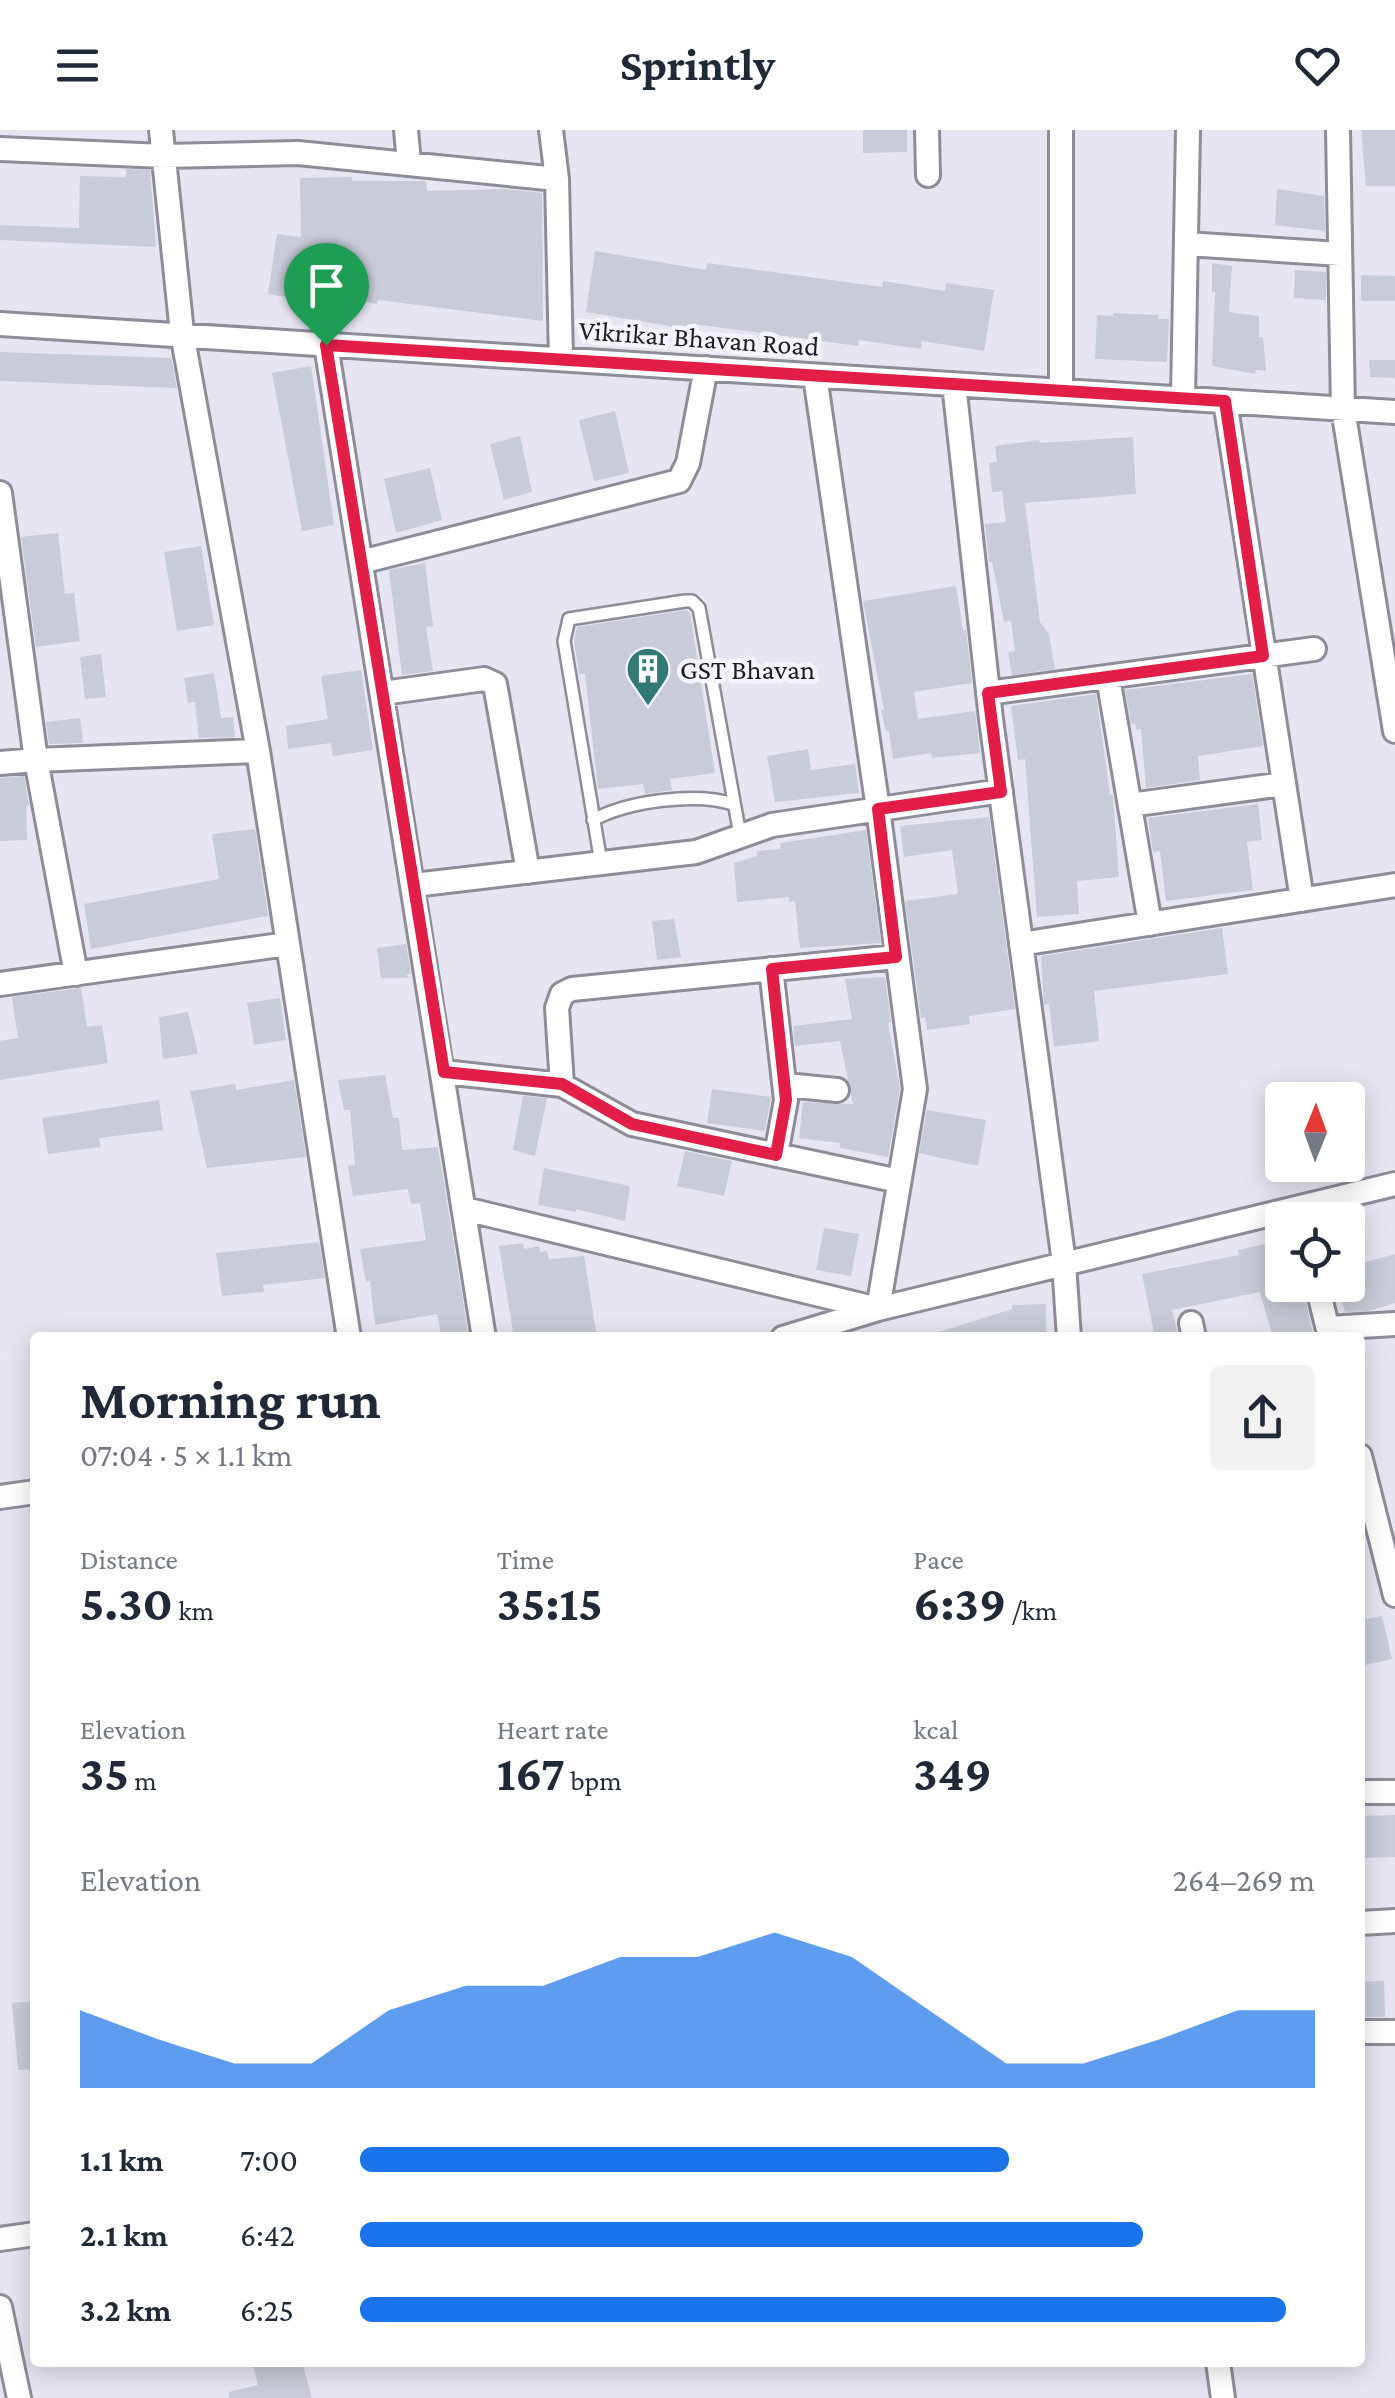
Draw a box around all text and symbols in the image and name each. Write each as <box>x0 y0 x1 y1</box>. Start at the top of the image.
icon: menu <box>50 38 105 93</box>
icon: heart <box>1290 38 1345 93</box>
text: Sprintly <box>620 40 775 90</box>
pin <box>284 243 369 346</box>
icon: arrive <box>299 258 354 313</box>
street label: Vikrikar Bhavan Road <box>578 314 820 362</box>
building icon: GST Bhavan <box>625 646 671 707</box>
place label: GST Bhavan <box>680 654 815 685</box>
north arrow <box>1265 1082 1365 1182</box>
map controls <box>1265 1082 1365 1302</box>
button: locate <box>1265 1202 1365 1302</box>
button: share <box>1210 1365 1315 1470</box>
text: Morning run <box>80 1369 381 1430</box>
text: 07:04 · 5 × 1.1 km <box>80 1437 293 1473</box>
text: Distance <box>80 1544 178 1575</box>
text: Time <box>497 1544 554 1575</box>
text: Pace <box>913 1544 964 1575</box>
text: 5.30 <box>80 1575 173 1631</box>
text: 35:15 <box>497 1575 603 1631</box>
text: 6:39 <box>913 1575 1006 1631</box>
text: km <box>173 1595 214 1626</box>
text: /km <box>1006 1595 1057 1626</box>
text: Elevation <box>80 1714 186 1745</box>
text: Heart rate <box>497 1714 609 1745</box>
text: kcal <box>913 1714 958 1745</box>
text: 35 <box>80 1745 129 1801</box>
text: 167 <box>497 1745 565 1801</box>
text: 349 <box>913 1745 992 1801</box>
text: m <box>129 1765 157 1796</box>
text: bpm <box>565 1765 622 1796</box>
text: Elevation <box>80 1862 201 1898</box>
text: 264–269 m <box>1173 1862 1315 1898</box>
text: 1.1 km <box>80 2142 163 2178</box>
text: 7:00 <box>240 2142 298 2178</box>
text: 2.1 km <box>80 2217 168 2253</box>
text: 6:42 <box>240 2217 295 2253</box>
text: 3.2 km <box>80 2292 171 2328</box>
text: 6:25 <box>240 2292 294 2328</box>

